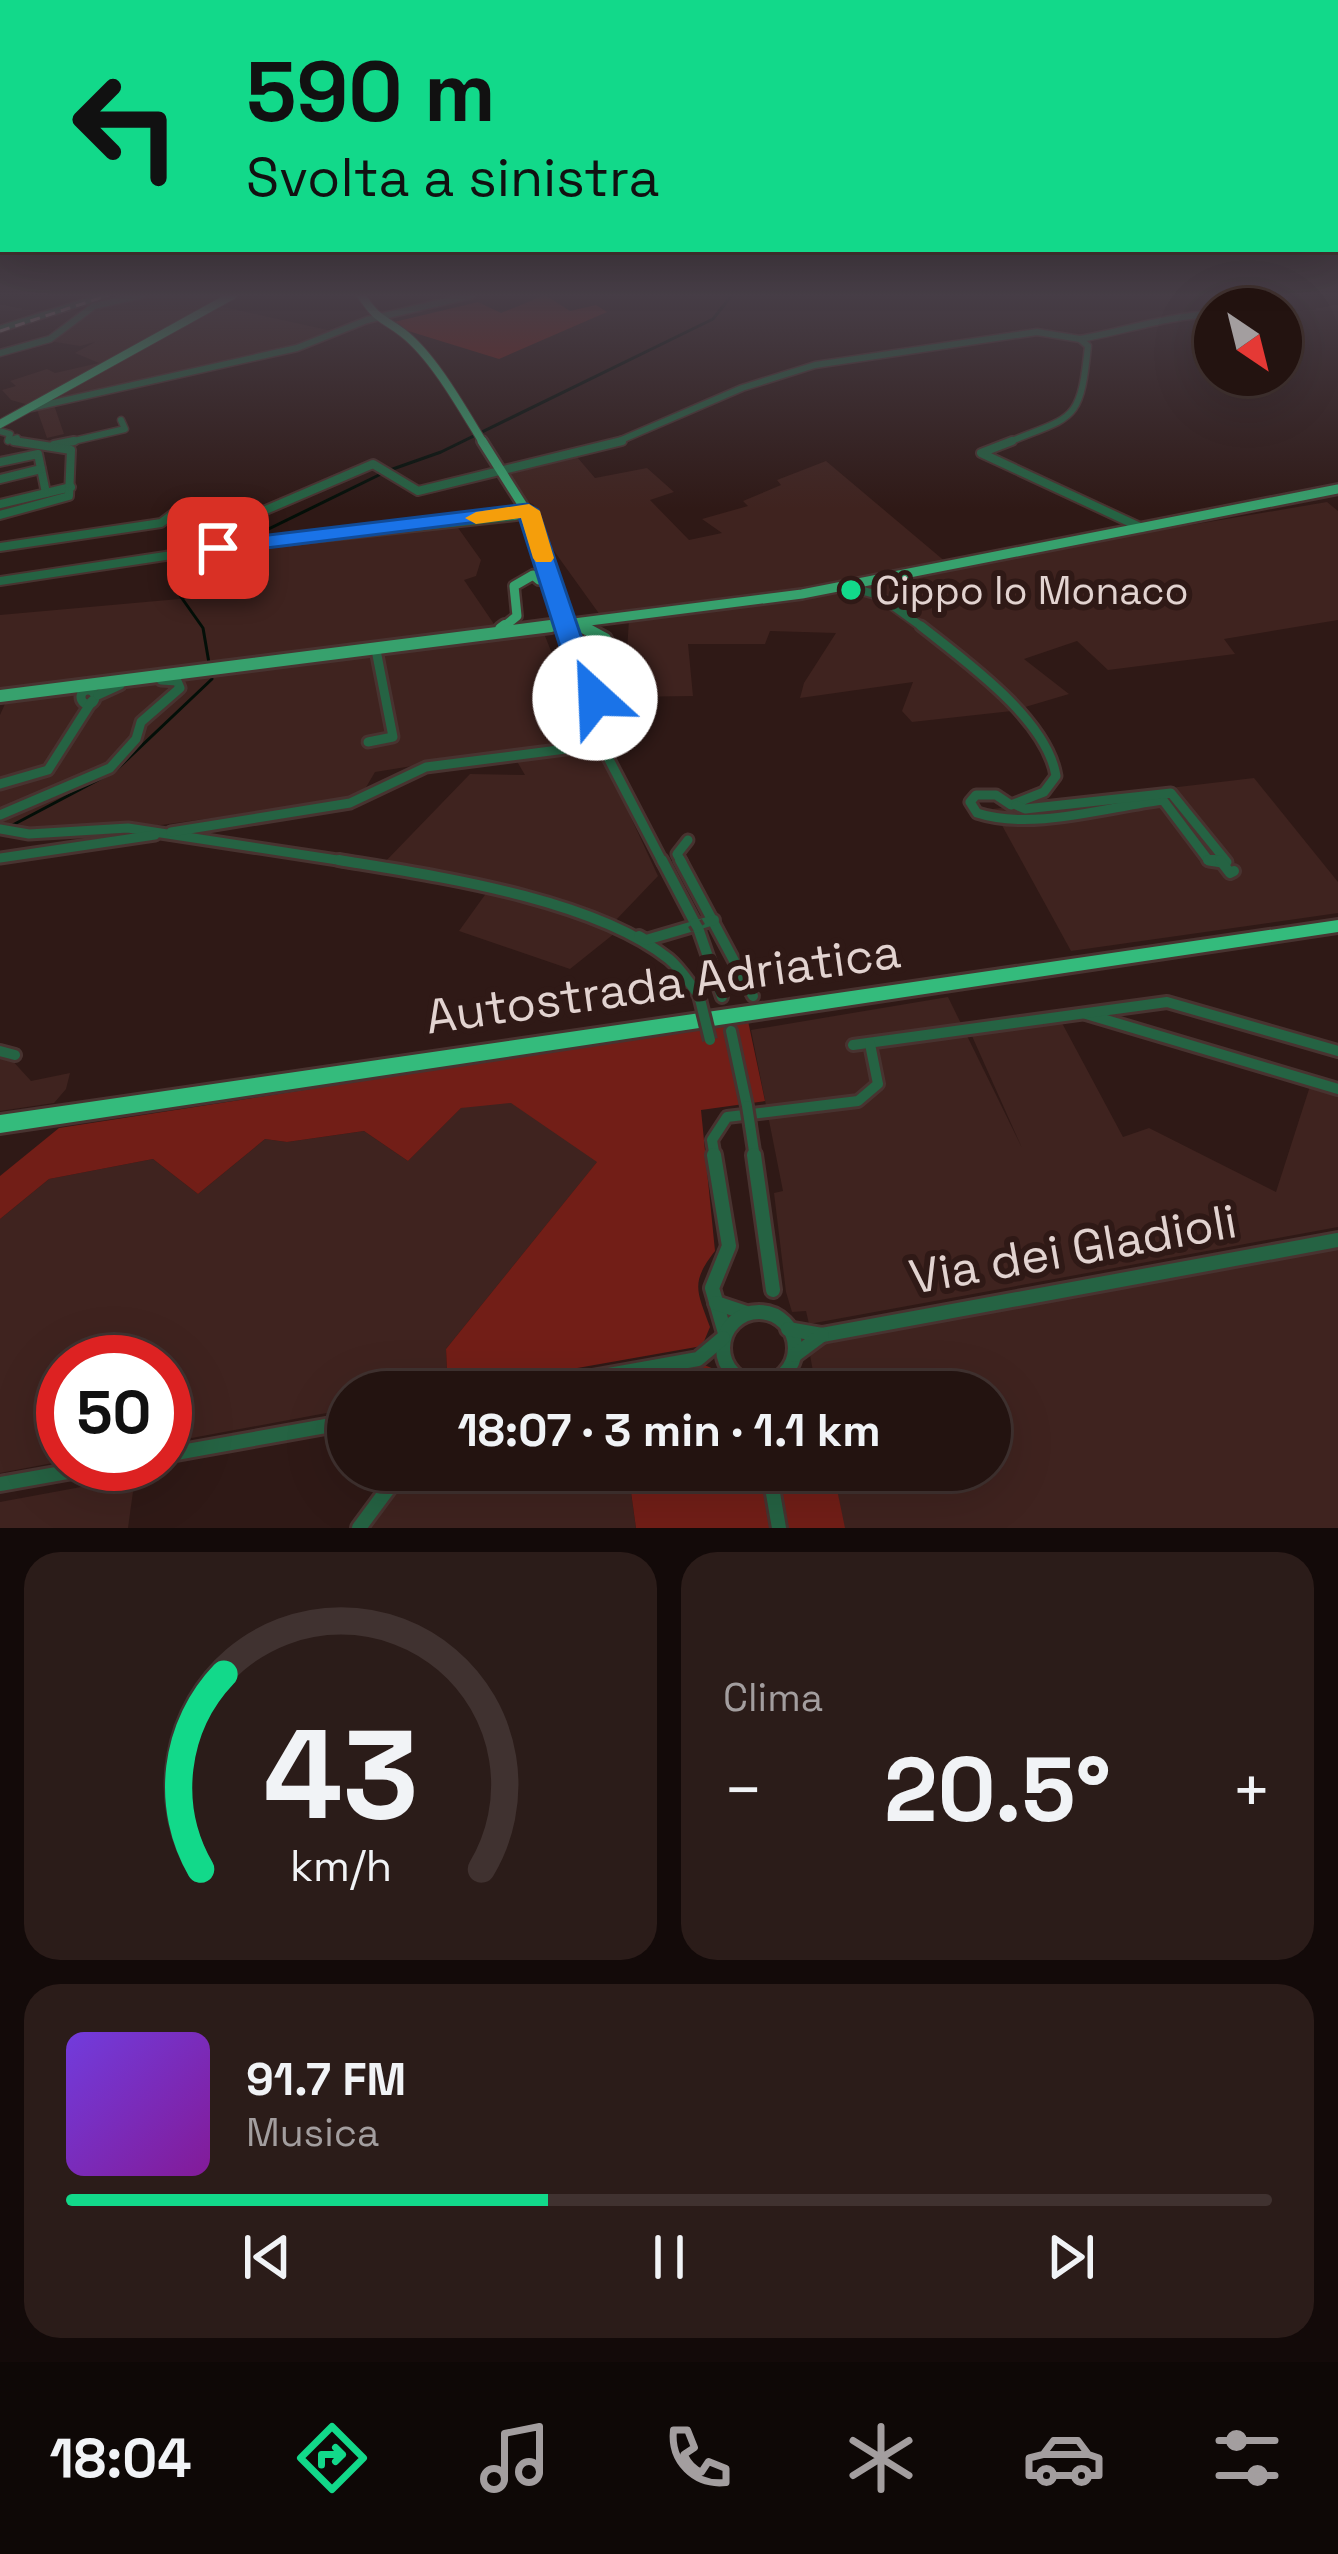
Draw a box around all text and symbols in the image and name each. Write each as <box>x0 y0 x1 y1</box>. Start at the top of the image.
text: 590 m <box>246 38 496 146</box>
icon: left <box>48 48 204 204</box>
text: Svolta a sinistra <box>246 143 659 212</box>
north arrow <box>1194 288 1302 396</box>
map controls <box>1194 288 1302 396</box>
pin <box>167 497 269 599</box>
icon: arrive <box>185 515 251 581</box>
place label: Cippo lo Monaco <box>875 566 1189 615</box>
marker: Cippo lo Monaco <box>838 577 864 603</box>
position arrow <box>532 635 658 761</box>
street label: Autostrada Adriatica <box>422 920 904 1048</box>
street label: Via dei Gladioli <box>905 1190 1241 1308</box>
speed limit sign: 50 <box>36 1335 192 1491</box>
text: 18:07 · 3 min · 1.1 km <box>457 1402 881 1459</box>
text: Clima <box>723 1673 823 1722</box>
text: 43 <box>263 1695 418 1854</box>
text: 20.5° <box>884 1732 1111 1847</box>
text: − <box>723 1748 764 1832</box>
text: + <box>1231 1748 1272 1832</box>
text: km/h <box>289 1839 392 1894</box>
text: 91.7 FM <box>246 2051 406 2108</box>
text: Musica <box>246 2108 379 2157</box>
icon: previous <box>234 2224 300 2290</box>
icon: pause <box>636 2224 702 2290</box>
icon: next <box>1038 2224 1104 2290</box>
icon: directions <box>290 2416 374 2500</box>
icon: music <box>473 2416 557 2500</box>
icon: phone <box>656 2416 740 2500</box>
icon: climate <box>839 2416 923 2500</box>
icon: car <box>1022 2416 1106 2500</box>
icon: filters <box>1205 2416 1289 2500</box>
text: 18:04 <box>49 2424 192 2493</box>

